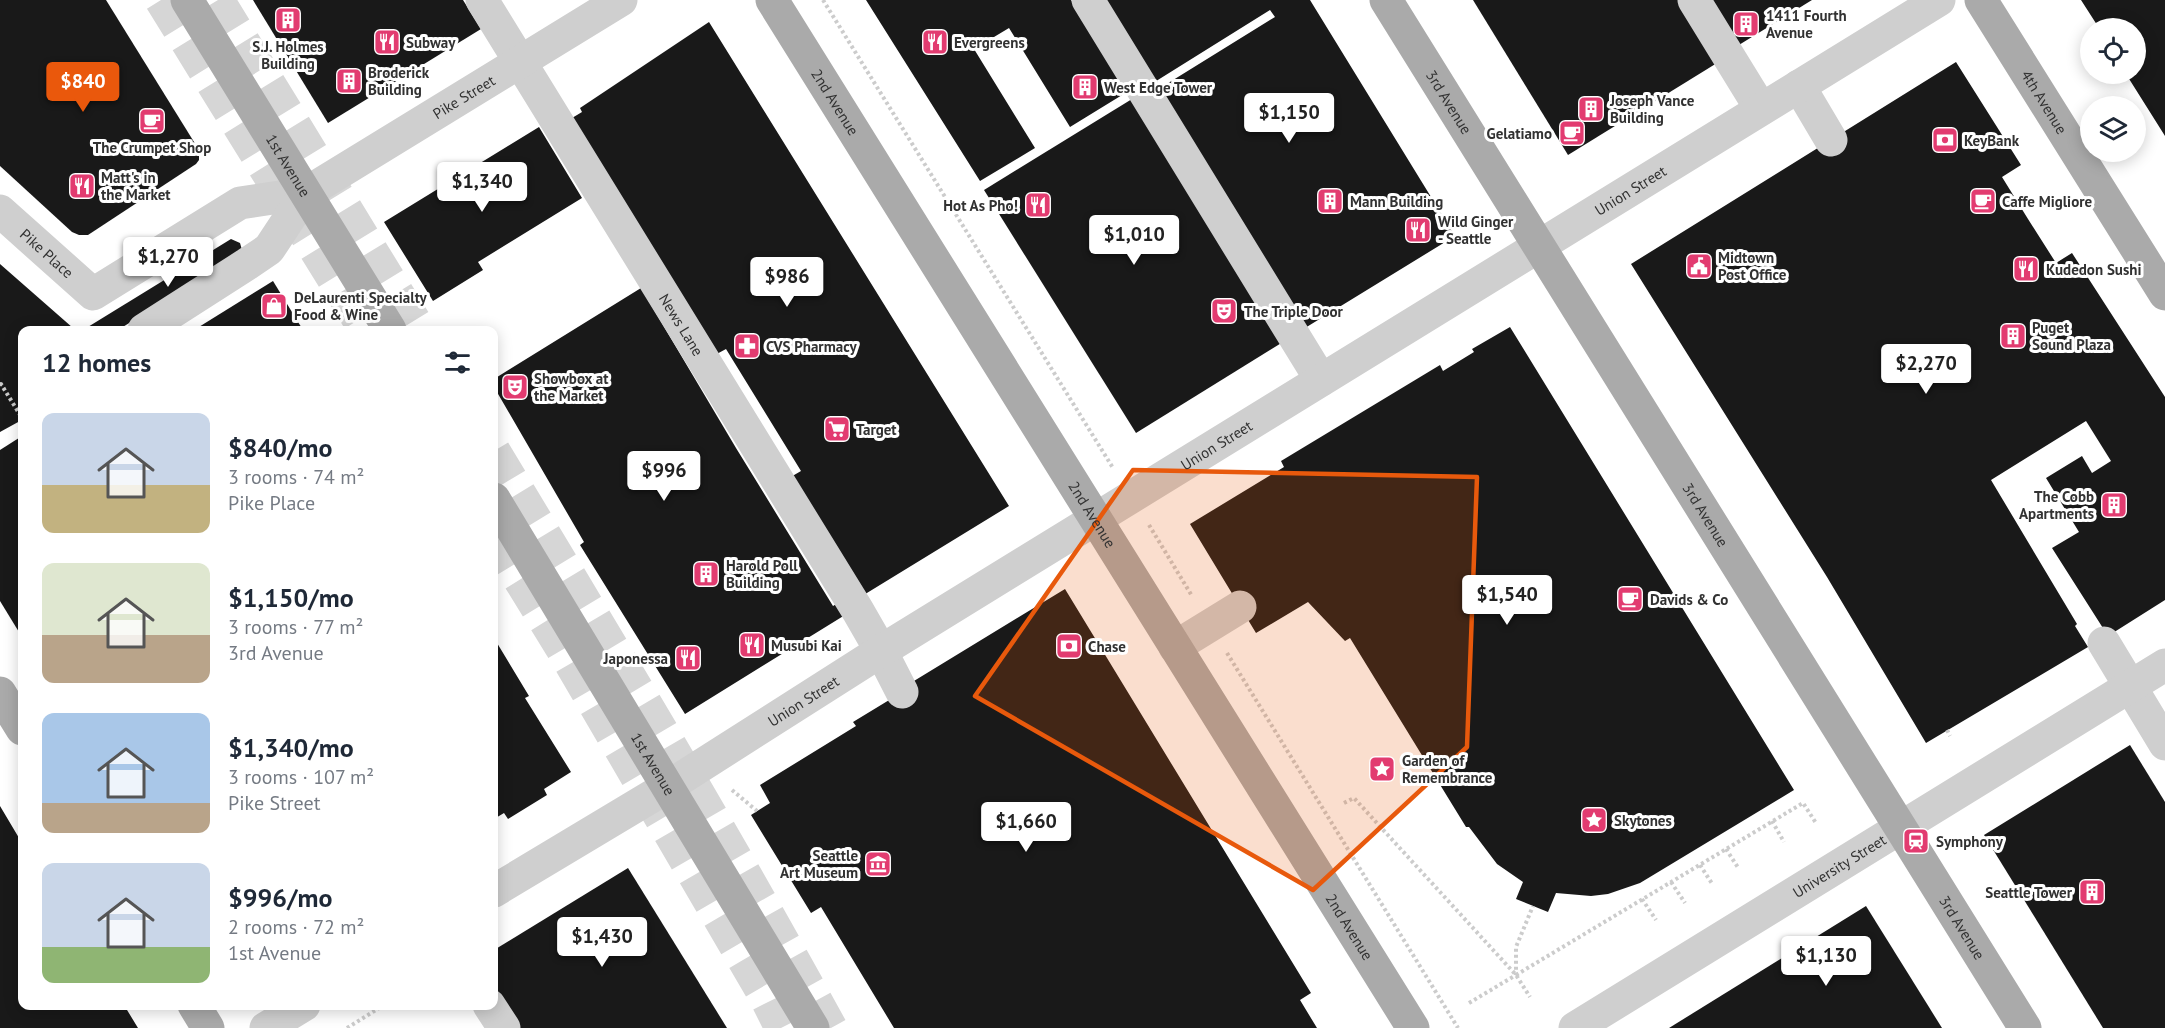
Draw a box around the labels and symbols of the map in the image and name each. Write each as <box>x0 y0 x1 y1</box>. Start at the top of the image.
building icon: S.J. Holmes Building <box>273 5 303 35</box>
place label: 1411 Fourth Avenue <box>1766 6 1847 42</box>
building icon: 1411 Fourth Avenue <box>1731 9 1761 39</box>
restaurant icon: Subway <box>372 27 402 57</box>
restaurant icon: Evergreens <box>920 27 950 57</box>
place label: Subway <box>406 33 456 52</box>
place label: Evergreens <box>954 33 1025 52</box>
place label: S.J. Holmes Building <box>252 37 324 73</box>
pin: $840 <box>47 62 119 113</box>
place label: Broderick Building <box>368 63 430 99</box>
street label: 2nd Avenue <box>808 65 863 139</box>
building icon: Broderick Building <box>334 66 364 96</box>
street label: 3rd Avenue <box>1422 66 1476 137</box>
street label: 4th Avenue <box>2018 66 2072 137</box>
street label: Pike Street <box>429 70 498 123</box>
building icon: West Edge Tower <box>1070 72 1100 102</box>
place label: West Edge Tower <box>1104 78 1213 97</box>
place label: Joseph Vance Building <box>1609 91 1695 127</box>
pin: $1,150 <box>1240 93 1338 144</box>
building icon: Joseph Vance Building <box>1576 94 1606 124</box>
cafe icon: The Crumpet Shop <box>137 106 167 136</box>
cafe icon: Gelatiamo <box>1557 118 1587 148</box>
place label: Gelatiamo <box>1487 124 1552 143</box>
bank icon: KeyBank <box>1930 125 1960 155</box>
street label: 1st Avenue <box>262 130 315 200</box>
place label: KeyBank <box>1964 131 2020 150</box>
place label: The Crumpet Shop <box>93 138 211 157</box>
street label: Union Street <box>1591 161 1669 219</box>
pin: $1,340 <box>433 162 531 213</box>
place label: Matt's in the Market <box>101 168 171 204</box>
restaurant icon: Matt's in the Market <box>67 171 97 201</box>
building icon: Mann Building <box>1315 186 1345 216</box>
cafe icon: Caffe Migliore <box>1968 186 1998 216</box>
restaurant icon: Hot As Pho! <box>1023 190 1053 220</box>
place label: Mann Building <box>1350 192 1443 211</box>
place label: Caffe Migliore <box>2002 192 2092 211</box>
place label: Hot As Pho! <box>943 196 1018 215</box>
place label: Wild Ginger - Seattle <box>1438 212 1514 248</box>
pin: $1,010 <box>1085 215 1183 266</box>
restaurant icon: Wild Ginger - Seattle <box>1403 215 1433 245</box>
street label: Pike Place <box>16 224 78 282</box>
pin: $1,270 <box>119 237 217 288</box>
place label: Midtown Post Office <box>1718 248 1787 284</box>
public building icon: Midtown Post Office <box>1684 251 1714 281</box>
restaurant icon: Kudedon Sushi <box>2011 254 2041 284</box>
pin: $986 <box>751 257 823 308</box>
place label: Kudedon Sushi <box>2046 260 2141 279</box>
place label: DeLaurenti Specialty Food & Wine <box>294 288 428 324</box>
street label: News Lane <box>655 290 708 359</box>
shop icon: DeLaurenti Specialty Food & Wine <box>259 291 289 321</box>
theatre icon: The Triple Door <box>1209 296 1239 326</box>
place label: The Triple Door <box>1244 302 1344 321</box>
place label: Puget Sound Plaza <box>2032 318 2111 354</box>
building icon: Puget Sound Plaza <box>1998 321 2028 351</box>
pharmacy icon: CVS Pharmacy <box>732 331 762 361</box>
place label: CVS Pharmacy <box>766 337 857 356</box>
pin: $2,270 <box>1877 344 1975 395</box>
place label: Showbox at the Market <box>534 369 609 405</box>
theatre icon: Showbox at the Market <box>500 372 530 402</box>
supermarket icon: Target <box>822 414 852 444</box>
street label: Union Street <box>1177 416 1256 474</box>
place label: Target <box>856 420 897 439</box>
pin: $996 <box>628 451 700 502</box>
street label: 2nd Avenue <box>1065 477 1121 551</box>
street label: 3rd Avenue <box>1679 479 1733 550</box>
place label: The Cobb Apartments <box>2019 487 2094 523</box>
building icon: The Cobb Apartments <box>2099 490 2129 520</box>
place label: Harold Poll Building <box>726 556 798 592</box>
building icon: Harold Poll Building <box>691 559 721 589</box>
pin: $1,540 <box>1458 575 1556 626</box>
cafe icon: Davids & Co <box>1615 584 1645 614</box>
place label: Davids & Co <box>1650 590 1728 609</box>
restaurant icon: Musubi Kai <box>737 630 767 660</box>
bank icon: Chase <box>1054 631 1084 661</box>
place label: Musubi Kai <box>771 636 842 655</box>
place label: Chase <box>1088 637 1126 656</box>
restaurant icon: Japonessa <box>673 643 703 673</box>
place label: Japonessa <box>602 649 668 668</box>
street label: Union Street <box>764 671 842 730</box>
street label: 1st Avenue <box>627 729 680 799</box>
place label: Garden of Remembrance <box>1402 751 1493 787</box>
place icon: Garden of Remembrance <box>1367 754 1397 784</box>
pin: $1,660 <box>977 802 1075 853</box>
place icon: Skytones <box>1579 805 1609 835</box>
place label: Skytones <box>1614 811 1672 830</box>
station icon: Symphony <box>1901 826 1931 856</box>
street label: University Street <box>1789 830 1889 901</box>
place label: Symphony <box>1936 832 2004 851</box>
place label: Seattle Art Museum <box>780 846 858 882</box>
museum icon: Seattle Art Museum <box>863 849 893 879</box>
building icon: Seattle Tower <box>2077 877 2107 907</box>
place label: Seattle Tower <box>1985 883 2073 902</box>
street label: 2nd Avenue <box>1322 890 1378 963</box>
street label: 3rd Avenue <box>1935 892 1990 963</box>
pin: $1,430 <box>553 917 651 968</box>
pin: $1,130 <box>1777 936 1875 987</box>

